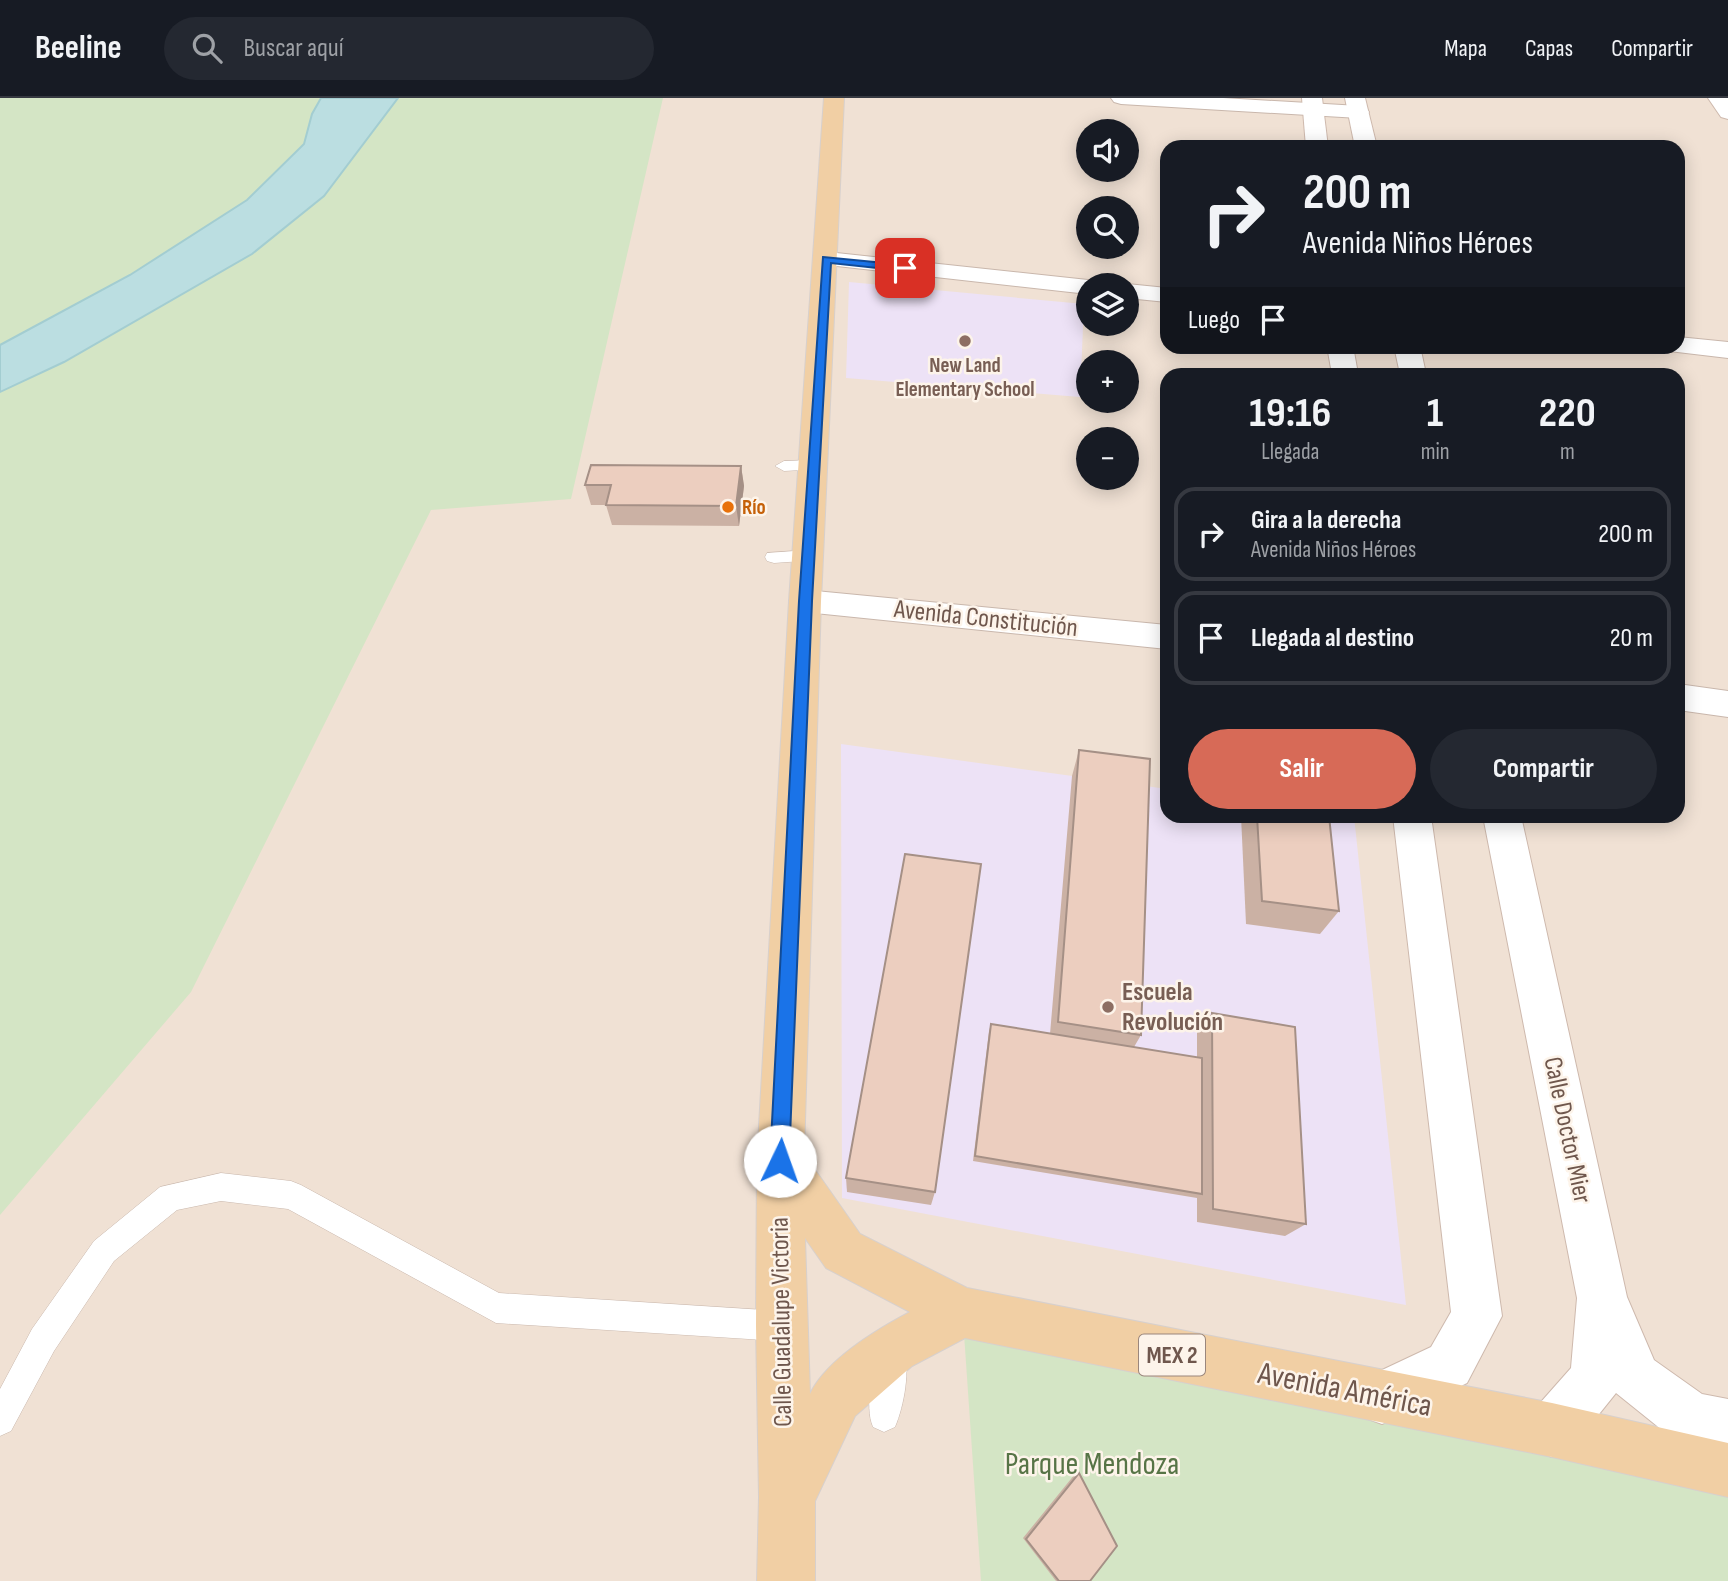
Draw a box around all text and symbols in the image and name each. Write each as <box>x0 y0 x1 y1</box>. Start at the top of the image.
search box <box>164 17 654 80</box>
text: Beeline <box>35 28 122 68</box>
icon: search <box>188 29 226 67</box>
text: Buscar aquí <box>244 33 344 64</box>
text: Mapa <box>1444 34 1487 63</box>
text: Capas <box>1525 34 1573 63</box>
text: Compartir <box>1611 34 1693 63</box>
map controls <box>1076 119 1139 490</box>
button: sound <box>1076 119 1139 182</box>
text: 200 m <box>1303 164 1411 223</box>
icon: right <box>1188 168 1279 259</box>
button: search <box>1076 196 1139 259</box>
text: Avenida Niños Héroes <box>1303 224 1533 263</box>
pin <box>875 238 935 298</box>
icon: arrive <box>886 249 924 287</box>
button: layers <box>1076 273 1139 336</box>
icon: arrive <box>1254 301 1292 339</box>
text: Luego <box>1188 305 1240 336</box>
marker: New Land Elementary School <box>957 333 973 349</box>
button: + <box>1076 350 1139 413</box>
place label: New Land Elementary School <box>895 353 1035 402</box>
text: 19:16 <box>1249 388 1331 439</box>
text: 1 <box>1427 388 1443 439</box>
text: 220 <box>1539 388 1596 439</box>
button: − <box>1076 427 1139 490</box>
text: Llegada <box>1261 438 1319 466</box>
text: min <box>1421 438 1450 466</box>
text: m <box>1560 438 1575 466</box>
place label: Río <box>742 495 766 520</box>
marker: Río <box>720 499 736 515</box>
text: Gira a la derecha <box>1251 505 1401 536</box>
icon: right <box>1192 515 1230 553</box>
text: 200 m <box>1598 519 1653 550</box>
text: Avenida Niños Héroes <box>1251 536 1416 564</box>
street label: Avenida Constitución <box>892 594 1079 644</box>
icon: arrive <box>1192 619 1230 657</box>
text: Llegada al destino <box>1251 623 1414 654</box>
text: 20 m <box>1610 623 1653 654</box>
button: Salir <box>1188 729 1416 809</box>
button: Compartir <box>1430 729 1657 809</box>
place label: Escuela Revolución <box>1122 977 1223 1038</box>
marker: Escuela Revolución <box>1100 999 1116 1015</box>
street label: Calle Doctor Mier <box>1536 1054 1598 1206</box>
position arrow <box>743 1124 817 1198</box>
street label: Calle Guadalupe Victoria <box>765 1217 799 1427</box>
road number: MEX 2 <box>1139 1335 1205 1376</box>
street label: Avenida América <box>1254 1354 1435 1426</box>
park label: Parque Mendoza <box>1005 1445 1179 1484</box>

